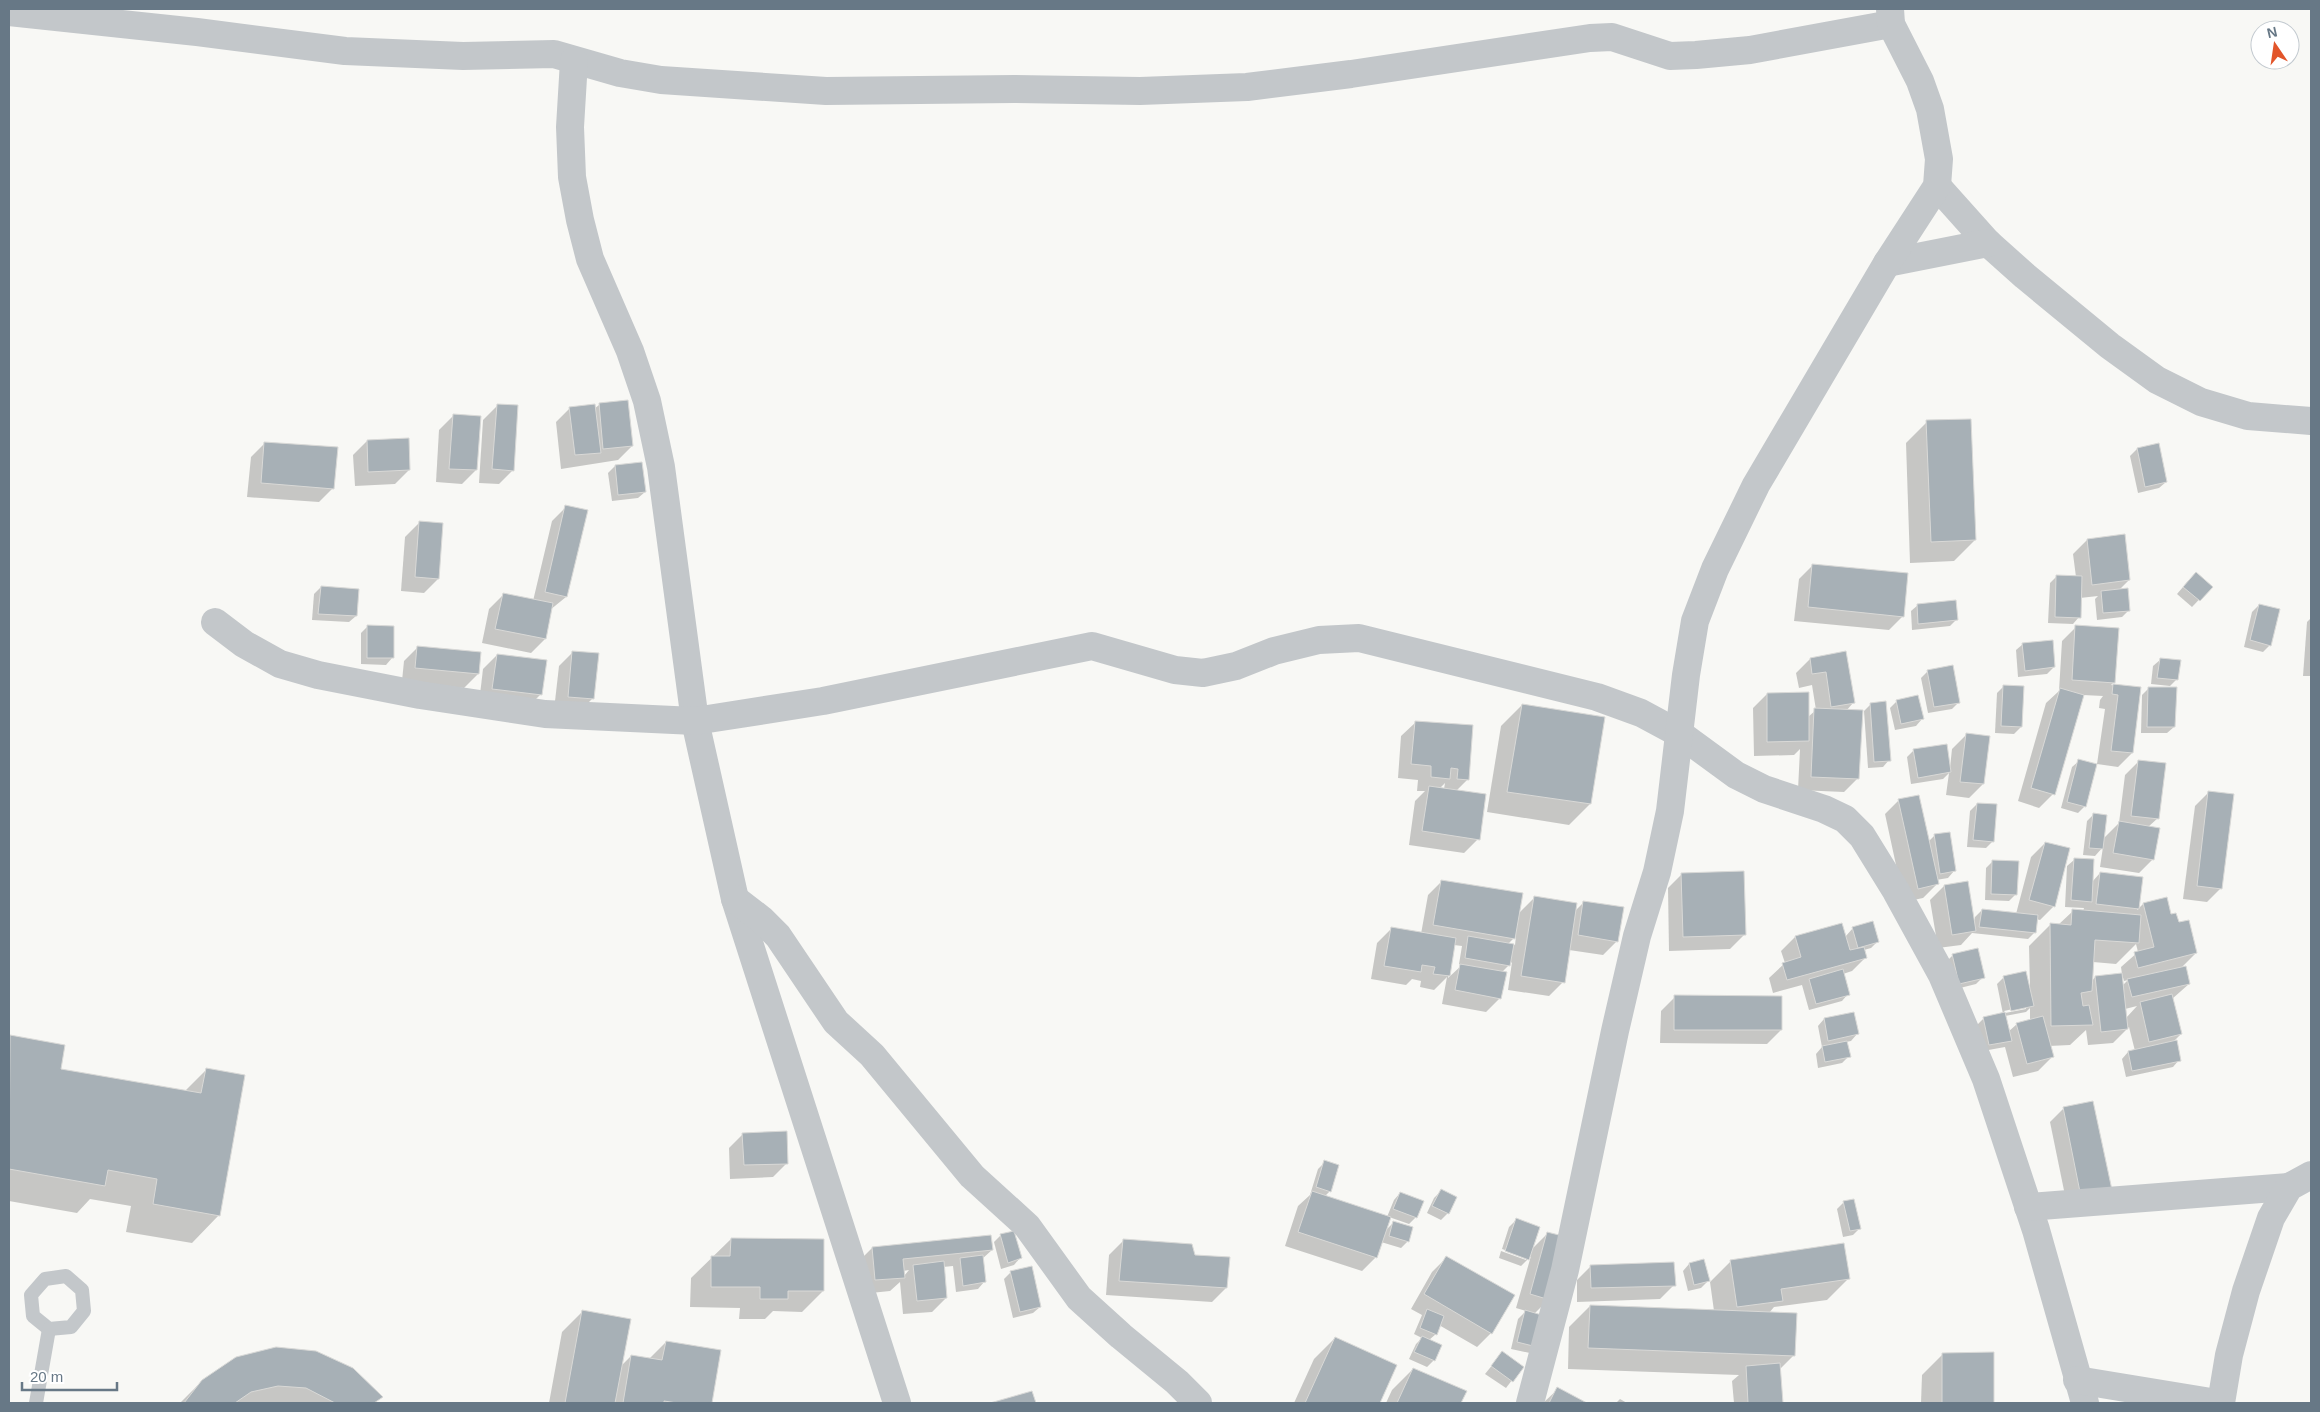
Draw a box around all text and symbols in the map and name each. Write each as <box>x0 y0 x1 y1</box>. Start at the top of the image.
north arrow <box>2250 20 2300 70</box>
text: N <box>2265 23 2279 41</box>
scale bar <box>22 1360 118 1392</box>
text: 20 m <box>30 1368 63 1385</box>

